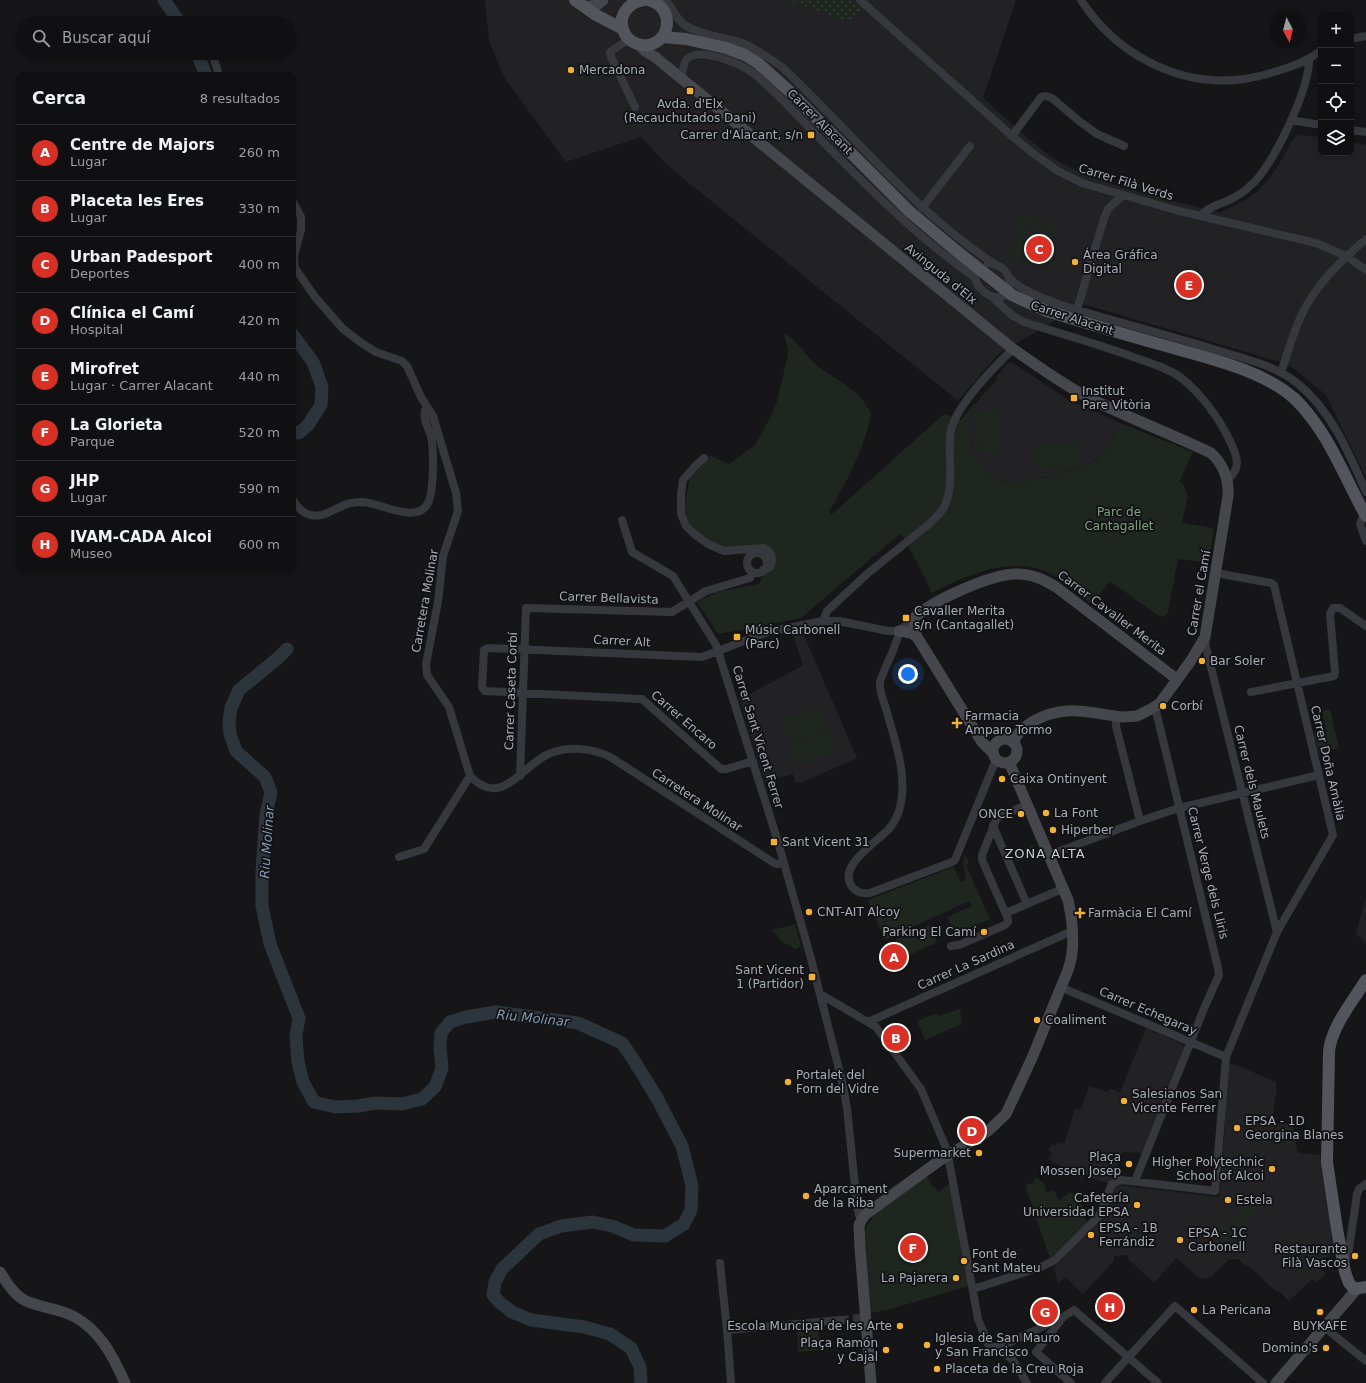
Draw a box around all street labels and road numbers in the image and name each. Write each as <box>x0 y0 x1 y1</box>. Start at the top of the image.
street label: Carrer Alacant <box>784 86 856 158</box>
street label: Carrer Filà Verds <box>1077 161 1175 203</box>
street label: Avinguda d'Elx <box>902 241 980 307</box>
street label: Carrer Alacant <box>1029 298 1116 338</box>
street label: Carretera Molinar <box>409 548 441 654</box>
street label: Carrer el Camí <box>1185 549 1214 637</box>
street label: Carrer Cavaller Merita <box>1055 568 1169 658</box>
street label: Carrer Bellavista <box>559 589 659 607</box>
street label: Carrer Caseta Corbí <box>502 631 520 750</box>
street label: Carrer Alt <box>593 633 651 650</box>
street label: Carrer Sant Vicent Ferrer <box>730 664 787 810</box>
street label: Carrer Encaro <box>648 688 720 752</box>
street label: Carrer Doña Amàlia <box>1308 704 1348 822</box>
street label: Carrer dels Maulets <box>1231 724 1273 840</box>
street label: Carretera Molinar <box>649 766 745 834</box>
street label: Carrer Verge dels Lliris <box>1185 805 1231 941</box>
street label: Carrer La Sardina <box>915 937 1017 993</box>
street label: Carrer Echegaray <box>1097 984 1199 1038</box>

